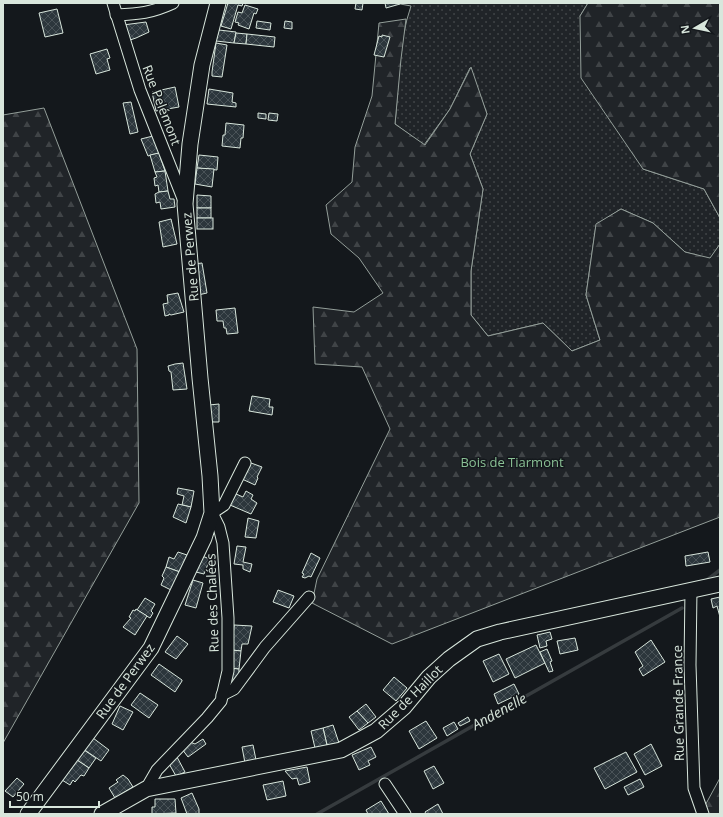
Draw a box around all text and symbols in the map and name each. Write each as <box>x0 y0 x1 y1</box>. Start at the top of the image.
north arrow <box>675 8 715 48</box>
text: N <box>677 24 693 35</box>
street label: Rue Pelémont <box>138 62 186 148</box>
street label: Rue de Perwez <box>177 212 203 302</box>
park label: Bois de Tiarmont <box>460 453 564 471</box>
street label: Rue des Chalées <box>201 553 223 653</box>
street label: Rue de Perwez <box>91 640 159 722</box>
street label: Rue Grande France <box>668 645 688 761</box>
street label: Rue de Haillot <box>374 661 446 733</box>
water label: Andenelle <box>467 688 530 734</box>
scale bar <box>10 783 99 809</box>
text: 50 m <box>16 788 44 805</box>

